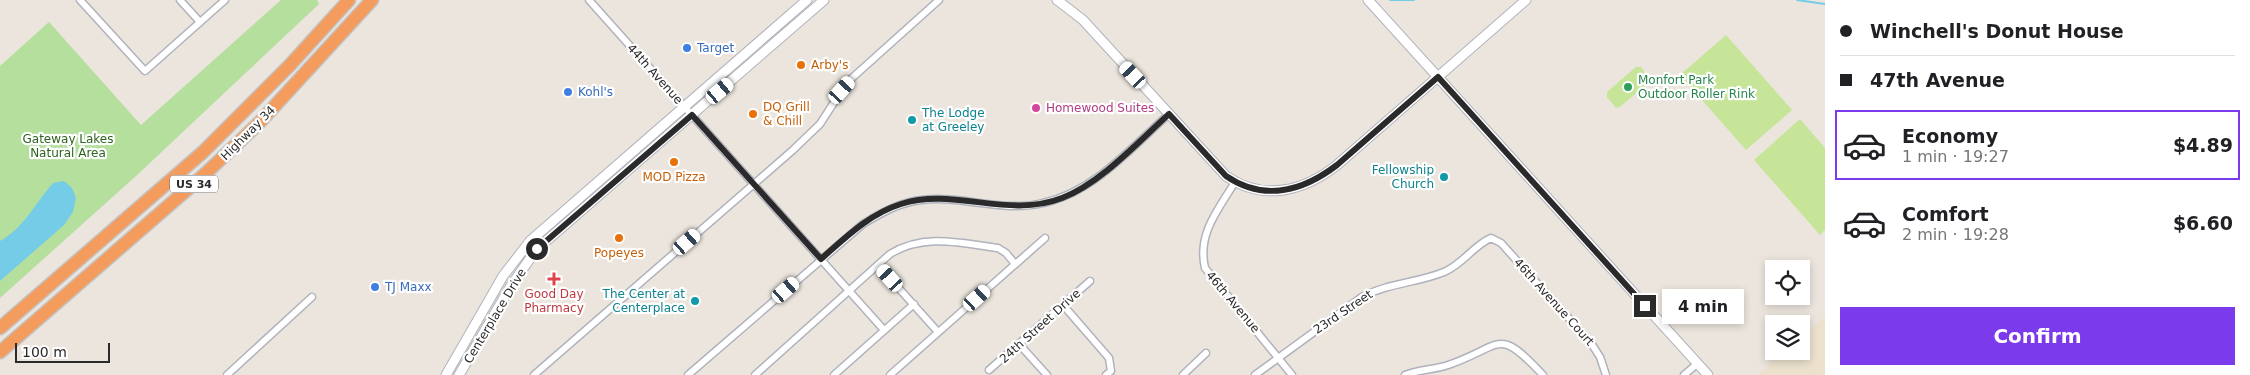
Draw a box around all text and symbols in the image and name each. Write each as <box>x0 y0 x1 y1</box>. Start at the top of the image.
text: Winchell's Donut House <box>1870 20 2124 42</box>
street label: 44th Avenue <box>624 41 686 107</box>
place label: Target <box>696 41 734 55</box>
marker: Target <box>681 42 693 54</box>
place label: Arby's <box>811 58 848 72</box>
marker: Arby's <box>795 59 807 71</box>
car <box>1117 59 1148 91</box>
text: 47th Avenue <box>1870 69 2005 91</box>
place label: Monfort Park Outdoor Roller Rink <box>1638 73 1755 101</box>
car <box>826 74 857 106</box>
car <box>703 76 736 106</box>
marker: Monfort Park Outdoor Roller Rink <box>1622 81 1634 93</box>
place label: Kohl's <box>578 85 613 99</box>
marker: Kohl's <box>562 86 574 98</box>
place label: DQ Grill & Chill <box>763 100 810 128</box>
place label: Homewood Suites <box>1046 101 1154 115</box>
marker: Homewood Suites <box>1030 102 1042 114</box>
street label: Highway 34 <box>218 103 278 163</box>
place label: The Lodge at Greeley <box>921 106 985 134</box>
marker: DQ Grill & Chill <box>747 108 759 120</box>
marker: The Lodge at Greeley <box>906 114 918 126</box>
icon: car <box>1842 123 1887 168</box>
text: Economy <box>1902 125 1998 147</box>
park label: Gateway Lakes Natural Area <box>22 132 114 160</box>
text: $4.89 <box>2173 134 2233 156</box>
text: 1 min · 19:27 <box>1902 147 2009 166</box>
marker: MOD Pizza <box>668 156 680 168</box>
place label: Fellowship Church <box>1372 163 1434 191</box>
place label: MOD Pizza <box>642 170 706 184</box>
marker: Fellowship Church <box>1438 171 1450 183</box>
road number: US 34 <box>170 175 218 192</box>
icon: car <box>1842 201 1887 246</box>
text: Comfort <box>1902 203 1989 225</box>
text: $6.60 <box>2173 212 2233 234</box>
text: 2 min · 19:28 <box>1902 225 2009 244</box>
car <box>670 226 703 258</box>
marker: Popeyes <box>613 232 625 244</box>
route start <box>526 238 548 260</box>
place label: Popeyes <box>594 246 644 260</box>
street label: 46th Avenue Court <box>1511 255 1597 349</box>
map controls <box>1765 260 1810 360</box>
button: locate <box>1765 260 1810 305</box>
car <box>874 262 905 294</box>
street label: Centerplace Drive <box>461 266 529 366</box>
street label: 46th Avenue <box>1203 268 1263 336</box>
marker: Good Day Pharmacy <box>548 273 560 285</box>
car <box>769 274 802 306</box>
place label: TJ Maxx <box>384 280 432 294</box>
marker: TJ Maxx <box>369 281 381 293</box>
car <box>960 282 993 314</box>
street label: 24th Street Drive <box>997 286 1083 366</box>
place label: Good Day Pharmacy <box>524 287 584 315</box>
place label: The Center at Centerplace <box>602 287 685 315</box>
street label: 23rd Street <box>1311 287 1375 337</box>
callout: 4 min <box>1662 288 1745 324</box>
marker: The Center at Centerplace <box>689 295 701 307</box>
route end <box>1634 295 1656 317</box>
text: 4 min <box>1678 297 1728 316</box>
button: Confirm <box>1840 307 2235 365</box>
button: layers <box>1765 315 1810 360</box>
scale bar <box>15 340 110 363</box>
text: 100 m <box>22 344 67 360</box>

